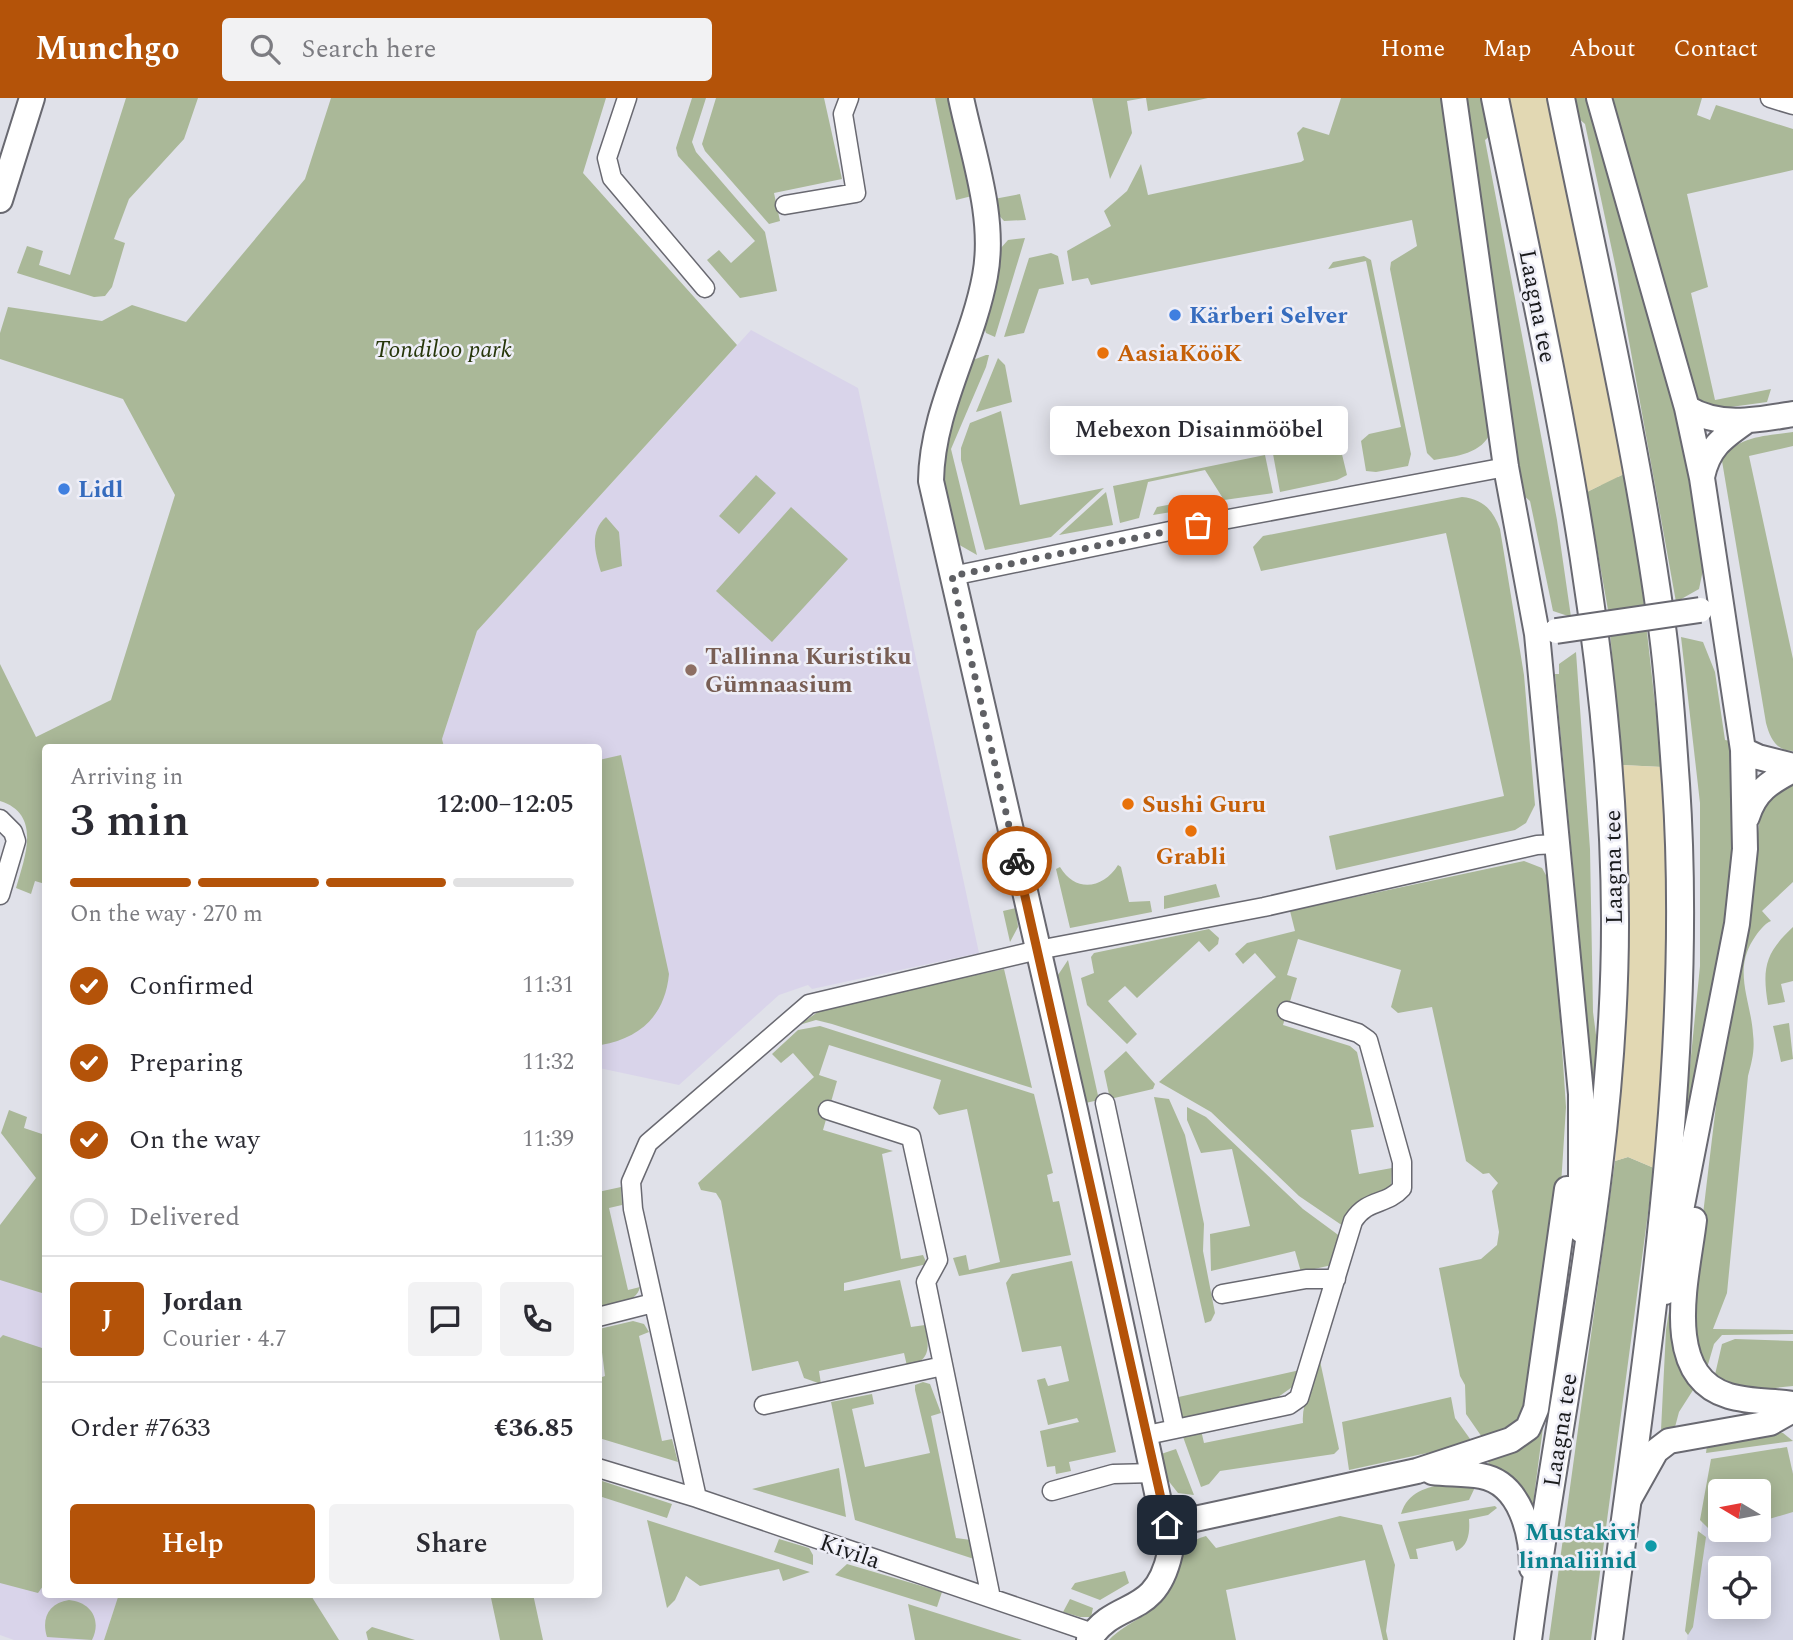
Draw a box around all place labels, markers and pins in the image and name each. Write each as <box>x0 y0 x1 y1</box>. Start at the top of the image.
place label: Kärberi Selver <box>1189 298 1348 334</box>
marker: Kärberi Selver <box>1167 307 1183 323</box>
place label: AasiaKööK <box>1117 336 1242 372</box>
marker: AasiaKööK <box>1095 345 1111 361</box>
callout: Mebexon Disainmööbel <box>1049 406 1347 455</box>
place label: Lidl <box>78 472 124 508</box>
marker: Lidl <box>56 481 72 497</box>
pin <box>1168 495 1228 555</box>
place label: Tallinna Kuristiku Gümnaasium <box>705 639 911 703</box>
marker: Tallinna Kuristiku Gümnaasium <box>683 662 699 678</box>
place label: Sushi Guru <box>1142 787 1266 823</box>
marker: Sushi Guru <box>1120 796 1136 812</box>
marker: Grabli <box>1183 823 1199 839</box>
place label: Grabli <box>1156 839 1226 875</box>
pin <box>1137 1495 1197 1555</box>
place label: Mustakivi linnaliinid <box>1519 1515 1637 1579</box>
marker: Mustakivi linnaliinid <box>1643 1538 1659 1554</box>

